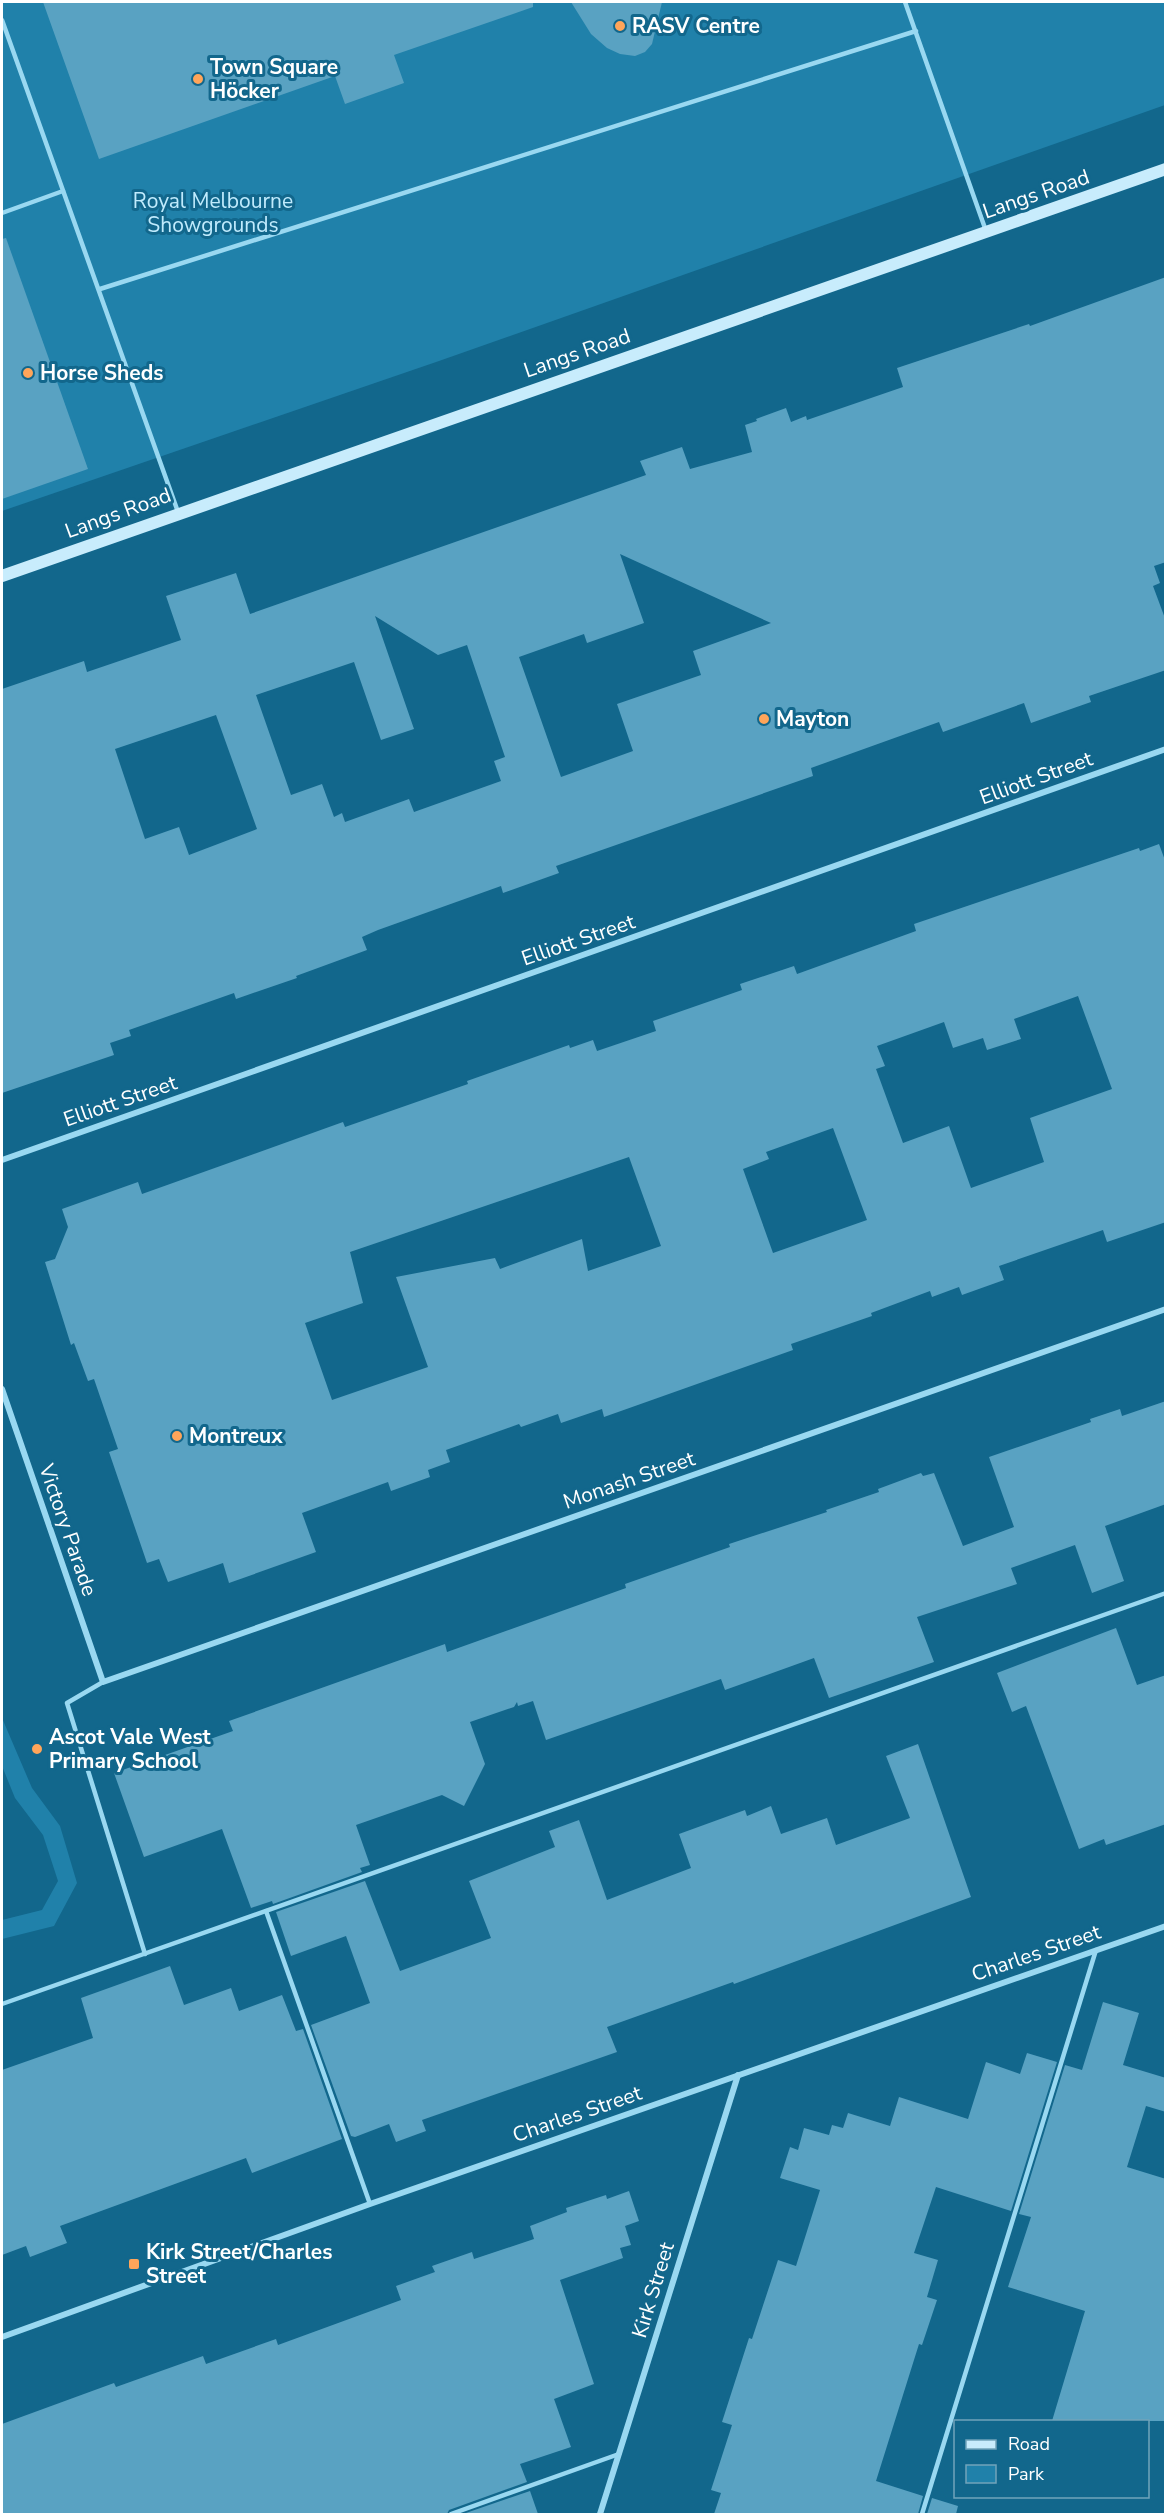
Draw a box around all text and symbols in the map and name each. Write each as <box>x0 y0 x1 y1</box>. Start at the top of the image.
place label: RASV Centre <box>632 12 760 40</box>
marker: RASV Centre <box>613 19 627 33</box>
place label: Town Square Höcker <box>210 53 338 105</box>
marker: Town Square Höcker <box>191 72 205 86</box>
street label: Langs Road <box>979 163 1093 225</box>
park label: Royal Melbourne Showgrounds <box>133 187 293 239</box>
street label: Langs Road <box>520 322 634 384</box>
place label: Horse Sheds <box>40 359 164 387</box>
marker: Horse Sheds <box>21 366 35 380</box>
street label: Langs Road <box>61 481 175 545</box>
place label: Mayton <box>776 705 849 733</box>
marker: Mayton <box>757 712 771 726</box>
street label: Elliott Street <box>976 744 1097 811</box>
street label: Elliott Street <box>518 907 639 972</box>
street label: Elliott Street <box>60 1068 181 1133</box>
place label: Montreux <box>189 1422 283 1450</box>
marker: Montreux <box>170 1429 184 1443</box>
street label: Monash Street <box>559 1444 699 1516</box>
street label: Victory Parade <box>32 1459 104 1600</box>
place label: Ascot Vale West Primary School <box>49 1723 212 1775</box>
marker: Ascot Vale West Primary School <box>30 1742 44 1756</box>
street label: Charles Street <box>968 1918 1105 1988</box>
street label: Charles Street <box>509 2079 646 2149</box>
place label: Kirk Street/Charles Street <box>146 2238 332 2290</box>
street label: Kirk Street <box>625 2238 681 2341</box>
marker: Kirk Street/Charles Street <box>127 2257 141 2271</box>
legend <box>954 2420 1149 2498</box>
text: Road <box>1008 2432 1050 2456</box>
text: Park <box>1008 2462 1045 2486</box>

